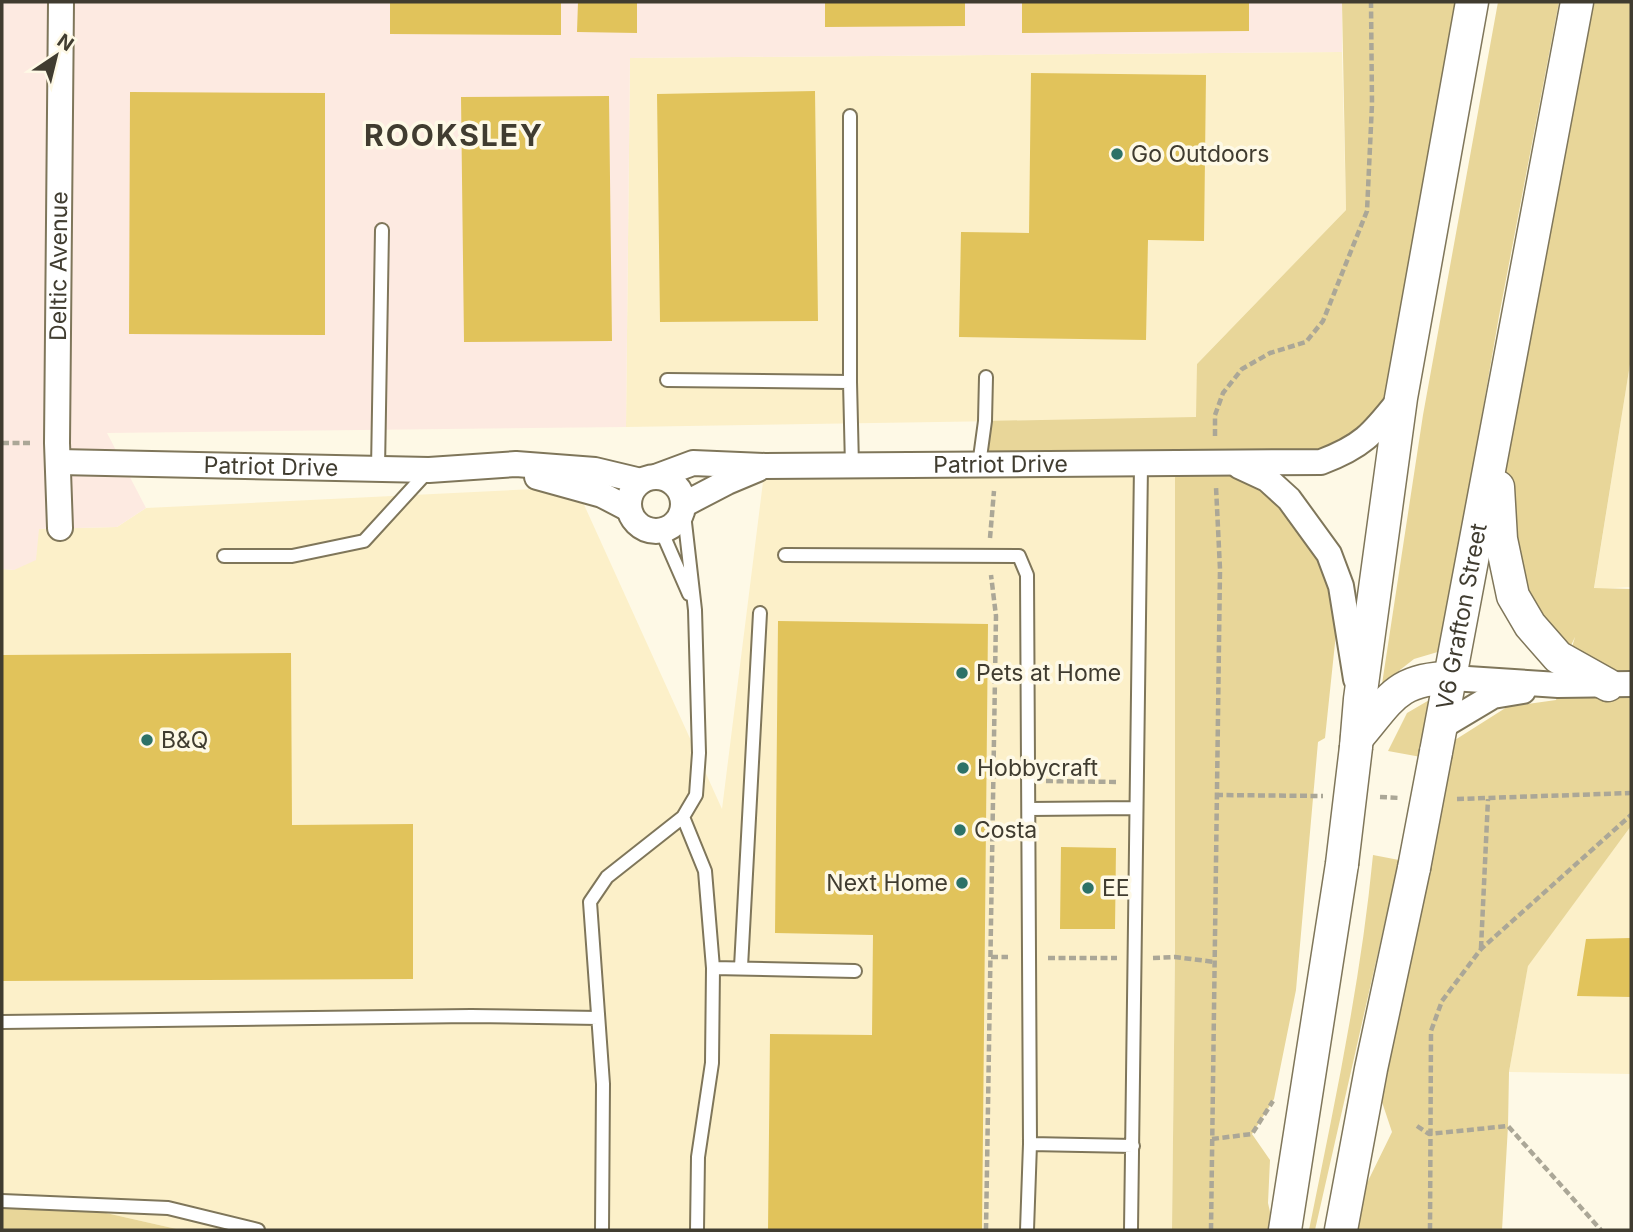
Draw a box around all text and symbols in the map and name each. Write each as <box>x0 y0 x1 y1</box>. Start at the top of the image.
north arrow <box>21 21 91 91</box>
text: N <box>53 29 78 56</box>
district label: ROOKSLEY <box>364 117 544 153</box>
place label: Go Outdoors <box>1131 140 1269 168</box>
marker: Go Outdoors <box>1109 146 1125 162</box>
street label: Deltic Avenue <box>44 191 73 341</box>
street label: Patriot Drive <box>933 450 1068 479</box>
street label: Patriot Drive <box>203 451 339 482</box>
street label: V6 Grafton Street <box>1430 520 1493 712</box>
place label: Pets at Home <box>976 659 1121 687</box>
marker: Pets at Home <box>954 665 970 681</box>
place label: B&Q <box>161 726 208 754</box>
marker: B&Q <box>139 732 155 748</box>
place label: Hobbycraft <box>977 754 1099 782</box>
marker: Hobbycraft <box>955 760 971 776</box>
place label: Costa <box>974 816 1037 844</box>
marker: Costa <box>952 822 968 838</box>
place label: Next Home <box>826 869 948 897</box>
place label: EE <box>1102 874 1130 902</box>
marker: Next Home <box>954 875 970 891</box>
marker: EE <box>1080 880 1096 896</box>

